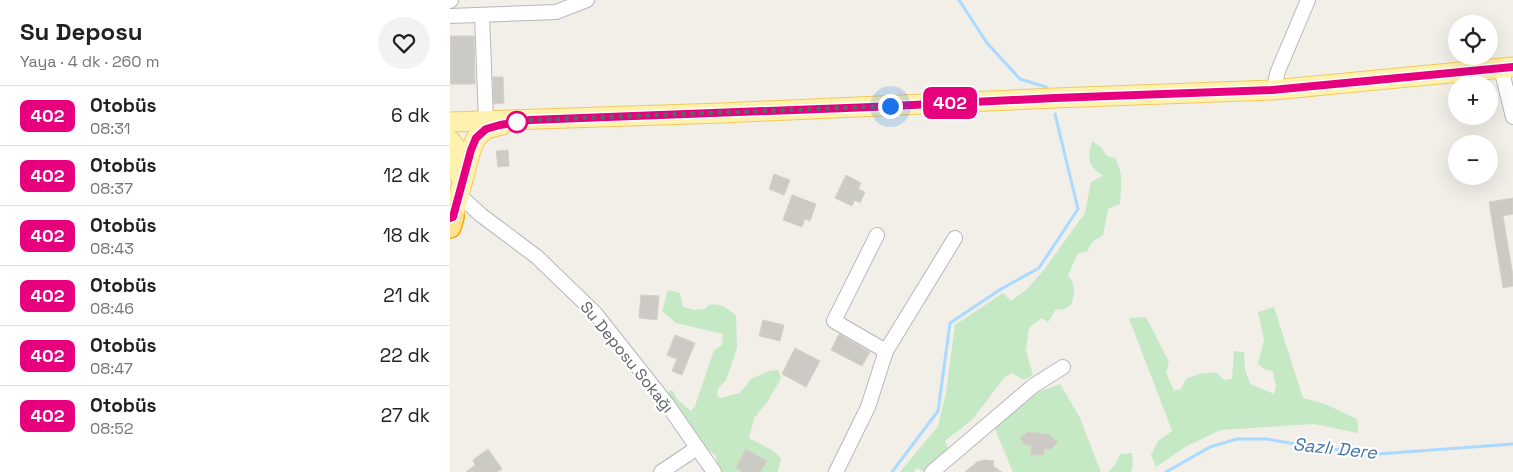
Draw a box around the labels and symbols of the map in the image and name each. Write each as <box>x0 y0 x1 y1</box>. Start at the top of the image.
line badge: 402 <box>921 87 979 119</box>
your location <box>878 94 903 119</box>
unlabelled marker <box>506 111 528 133</box>
street label: Su Deposu Sokağı <box>576 297 678 417</box>
water label: Sazlı Dere <box>1292 432 1379 464</box>

